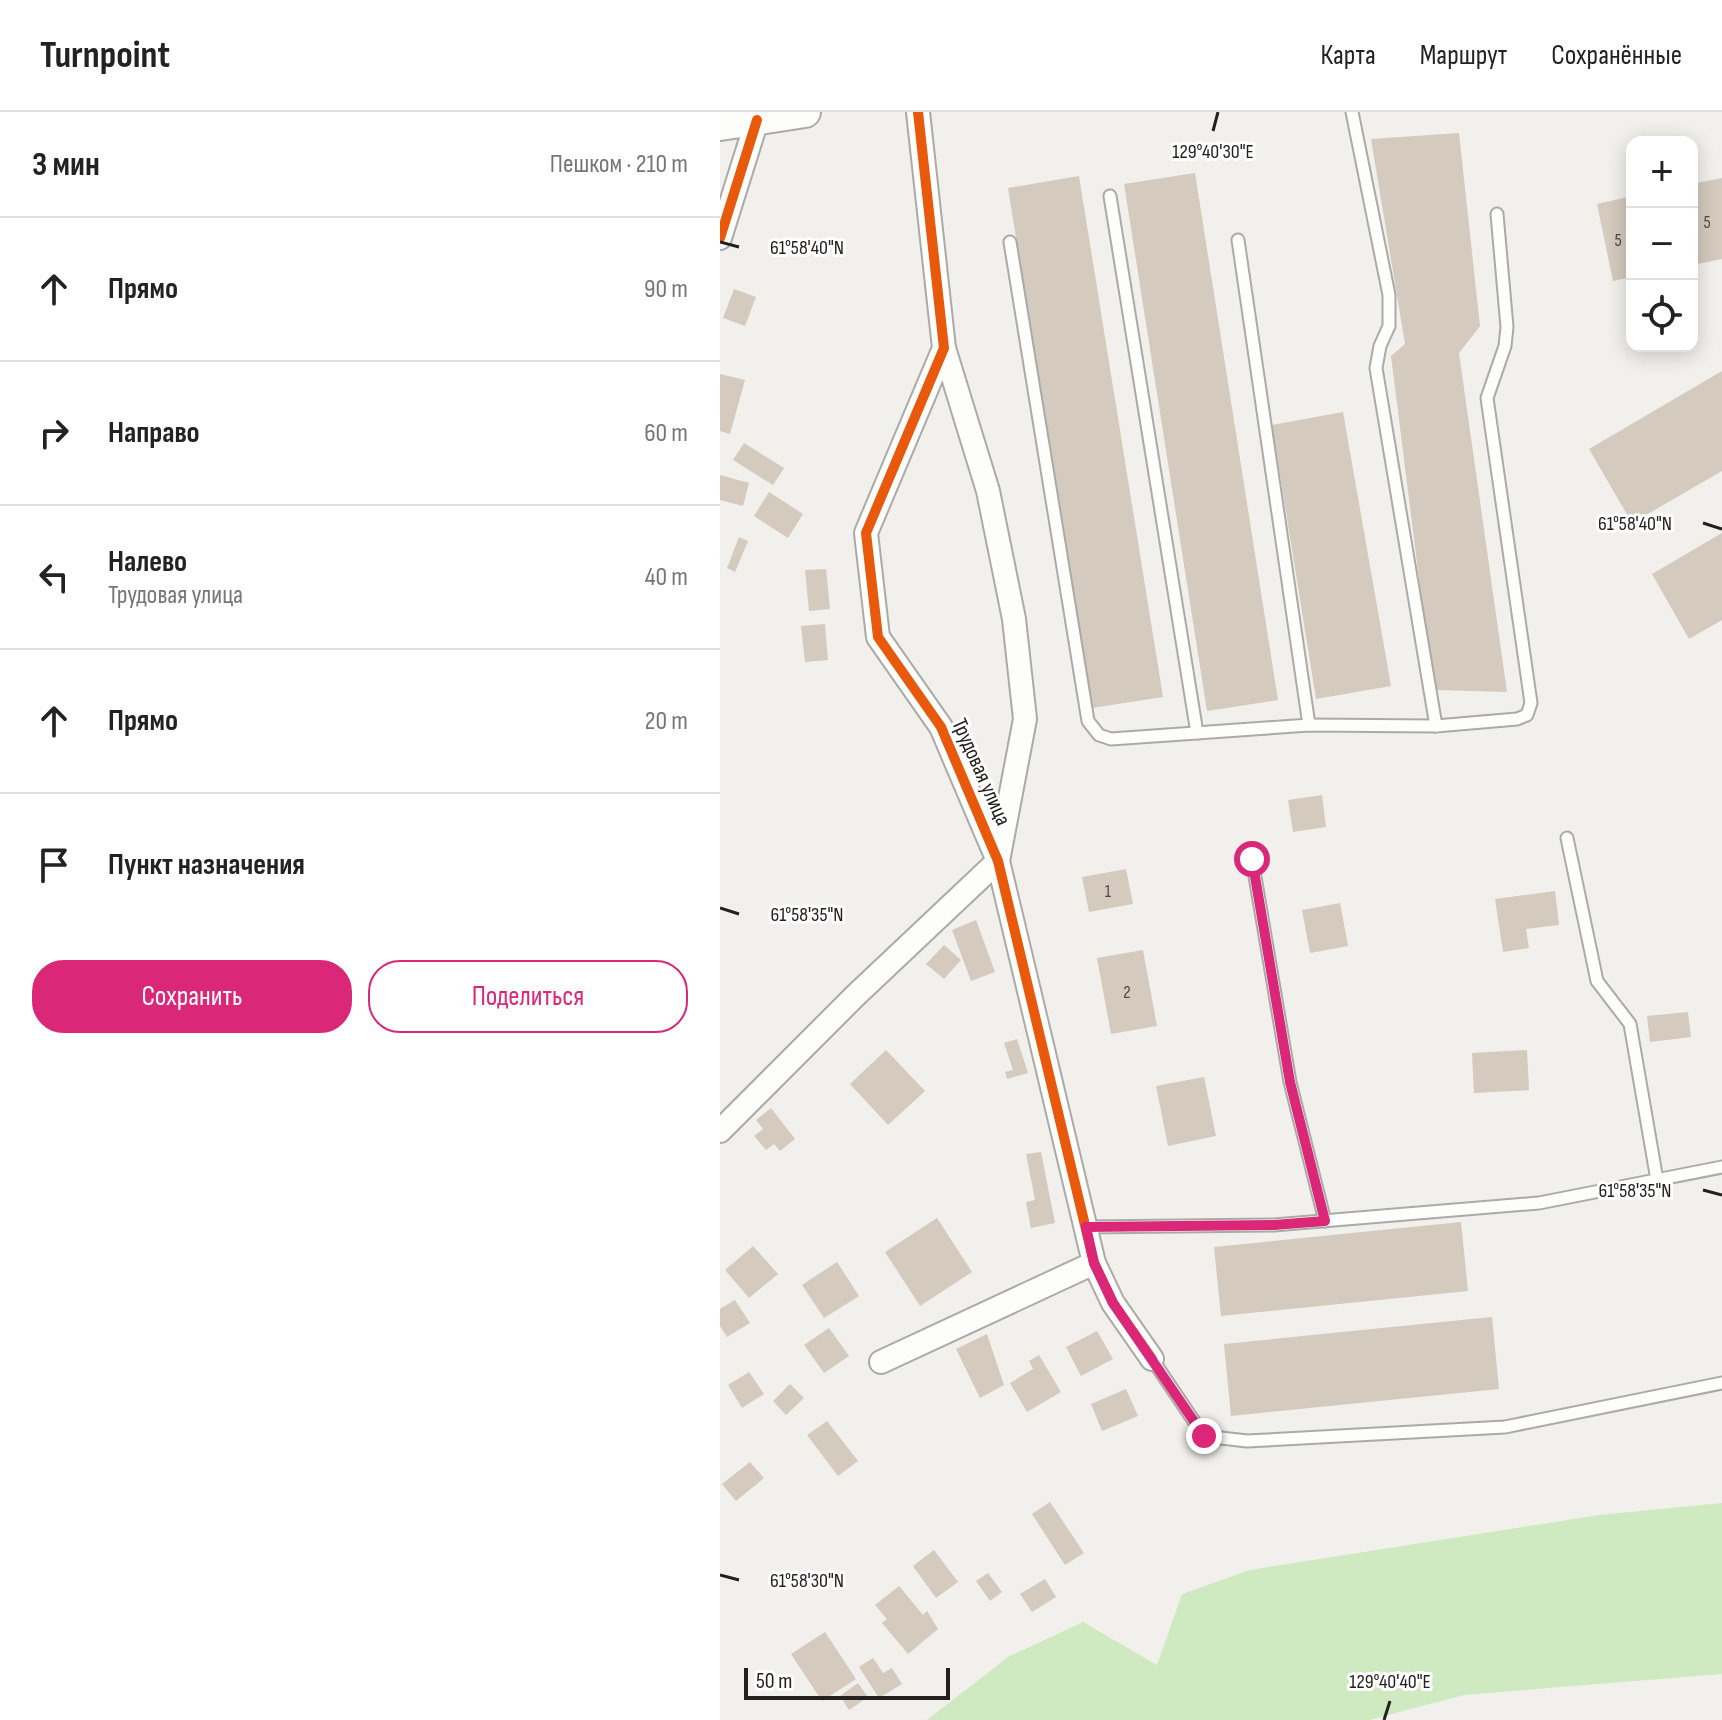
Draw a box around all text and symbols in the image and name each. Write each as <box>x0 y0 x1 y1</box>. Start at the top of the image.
text: Turnpoint <box>40 33 170 78</box>
text: Карта <box>1321 39 1376 72</box>
text: Маршрут <box>1420 39 1507 72</box>
text: Сохранённые <box>1551 39 1682 72</box>
map controls <box>1626 136 1698 352</box>
button: + <box>1626 136 1698 208</box>
text: 129°40'30"E <box>1172 140 1254 164</box>
text: 3 мин <box>32 144 100 185</box>
text: Пешком · 210 m <box>550 149 688 180</box>
button: − <box>1626 208 1698 280</box>
house number: 5 <box>1703 212 1711 233</box>
house number: 5 <box>1614 230 1622 251</box>
text: 61°58'40"N <box>770 236 844 260</box>
icon: ahead <box>32 267 76 311</box>
text: Прямо <box>108 271 178 307</box>
text: 90 m <box>644 274 688 305</box>
button: locate <box>1626 280 1698 352</box>
icon: right <box>32 411 76 455</box>
text: Направо <box>108 415 200 451</box>
text: 60 m <box>644 418 688 449</box>
text: 61°58'40"N <box>1598 512 1672 536</box>
text: Налево <box>108 544 187 580</box>
icon: left <box>32 555 76 599</box>
text: 40 m <box>645 562 688 593</box>
text: Трудовая улица <box>108 580 243 611</box>
icon: ahead <box>32 699 76 743</box>
text: Прямо <box>108 703 178 739</box>
text: 20 m <box>645 706 688 737</box>
street label: Трудовая улица <box>945 714 1017 830</box>
route start <box>1234 841 1270 877</box>
icon: arrive <box>32 843 76 887</box>
text: Пункт назначения <box>108 847 305 883</box>
house number: 1 <box>1105 881 1112 902</box>
text: 61°58'35"N <box>770 903 844 927</box>
button: Сохранить <box>32 960 352 1033</box>
button: Поделиться <box>368 960 688 1033</box>
house number: 2 <box>1123 982 1131 1003</box>
text: 61°58'35"N <box>1598 1179 1672 1203</box>
route end <box>1186 1418 1222 1454</box>
text: 61°58'30"N <box>770 1569 844 1593</box>
scale bar <box>744 1664 950 1700</box>
text: 50 m <box>756 1668 792 1695</box>
text: 129°40'40"E <box>1349 1670 1431 1694</box>

